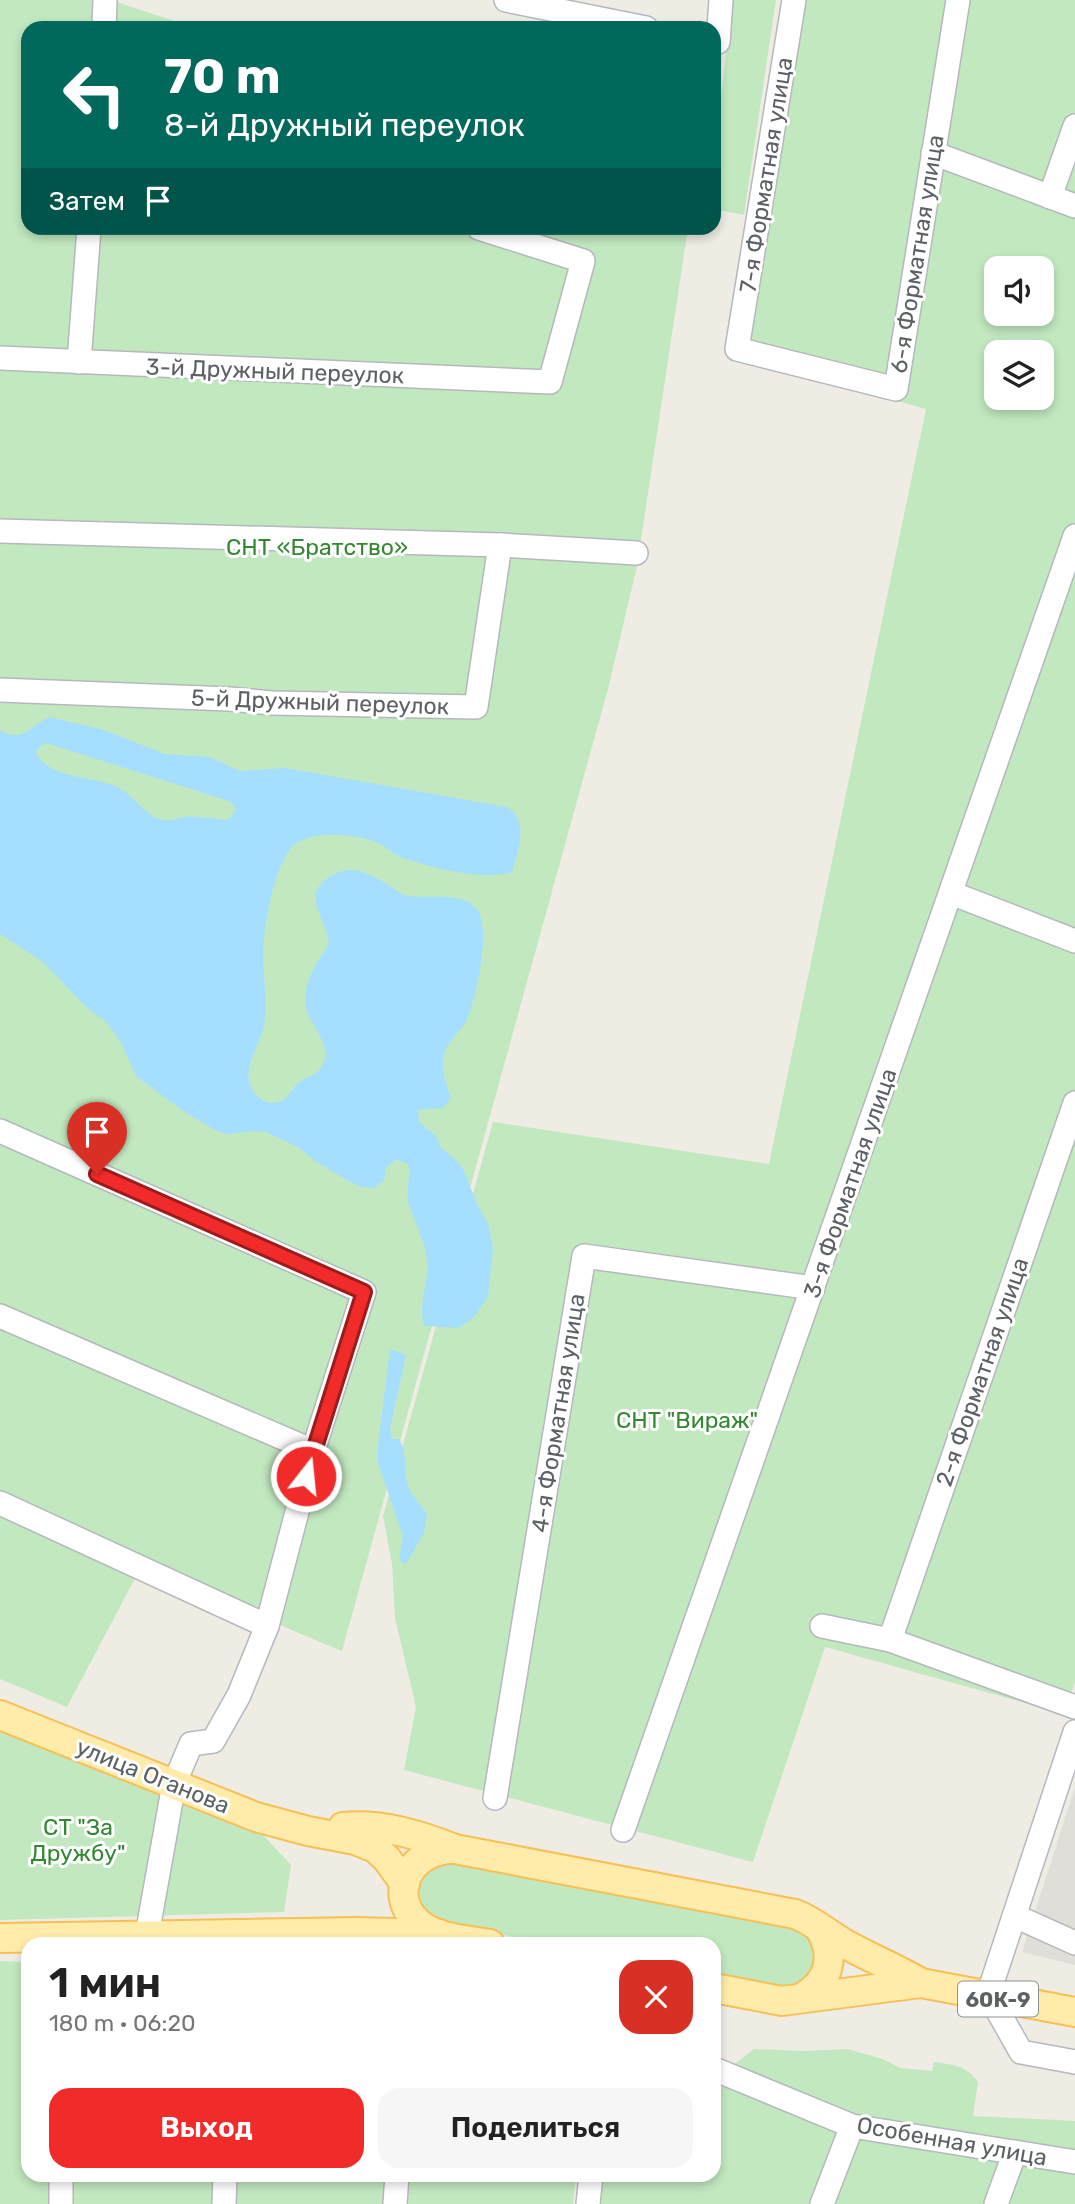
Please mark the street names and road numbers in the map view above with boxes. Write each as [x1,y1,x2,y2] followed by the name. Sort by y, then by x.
[734,55,798,295] street label: 7-я Форматная улица
[884,133,950,375] street label: 6-я Форматная улица
[145,352,405,390] street label: 3-й Дружный переулок
[190,684,450,720] street label: 5-й Дружный переулок
[798,1065,902,1301] street label: 3-я Форматная улица
[930,1254,1034,1490] street label: 2-я Форматная улица
[525,1292,591,1534] street label: 4-я Форматная улица
[72,1733,234,1819] street label: улица Оганова
[958,1982,1038,2016] road number: 60К-9
[855,2110,1049,2172] street label: Особенная улица

